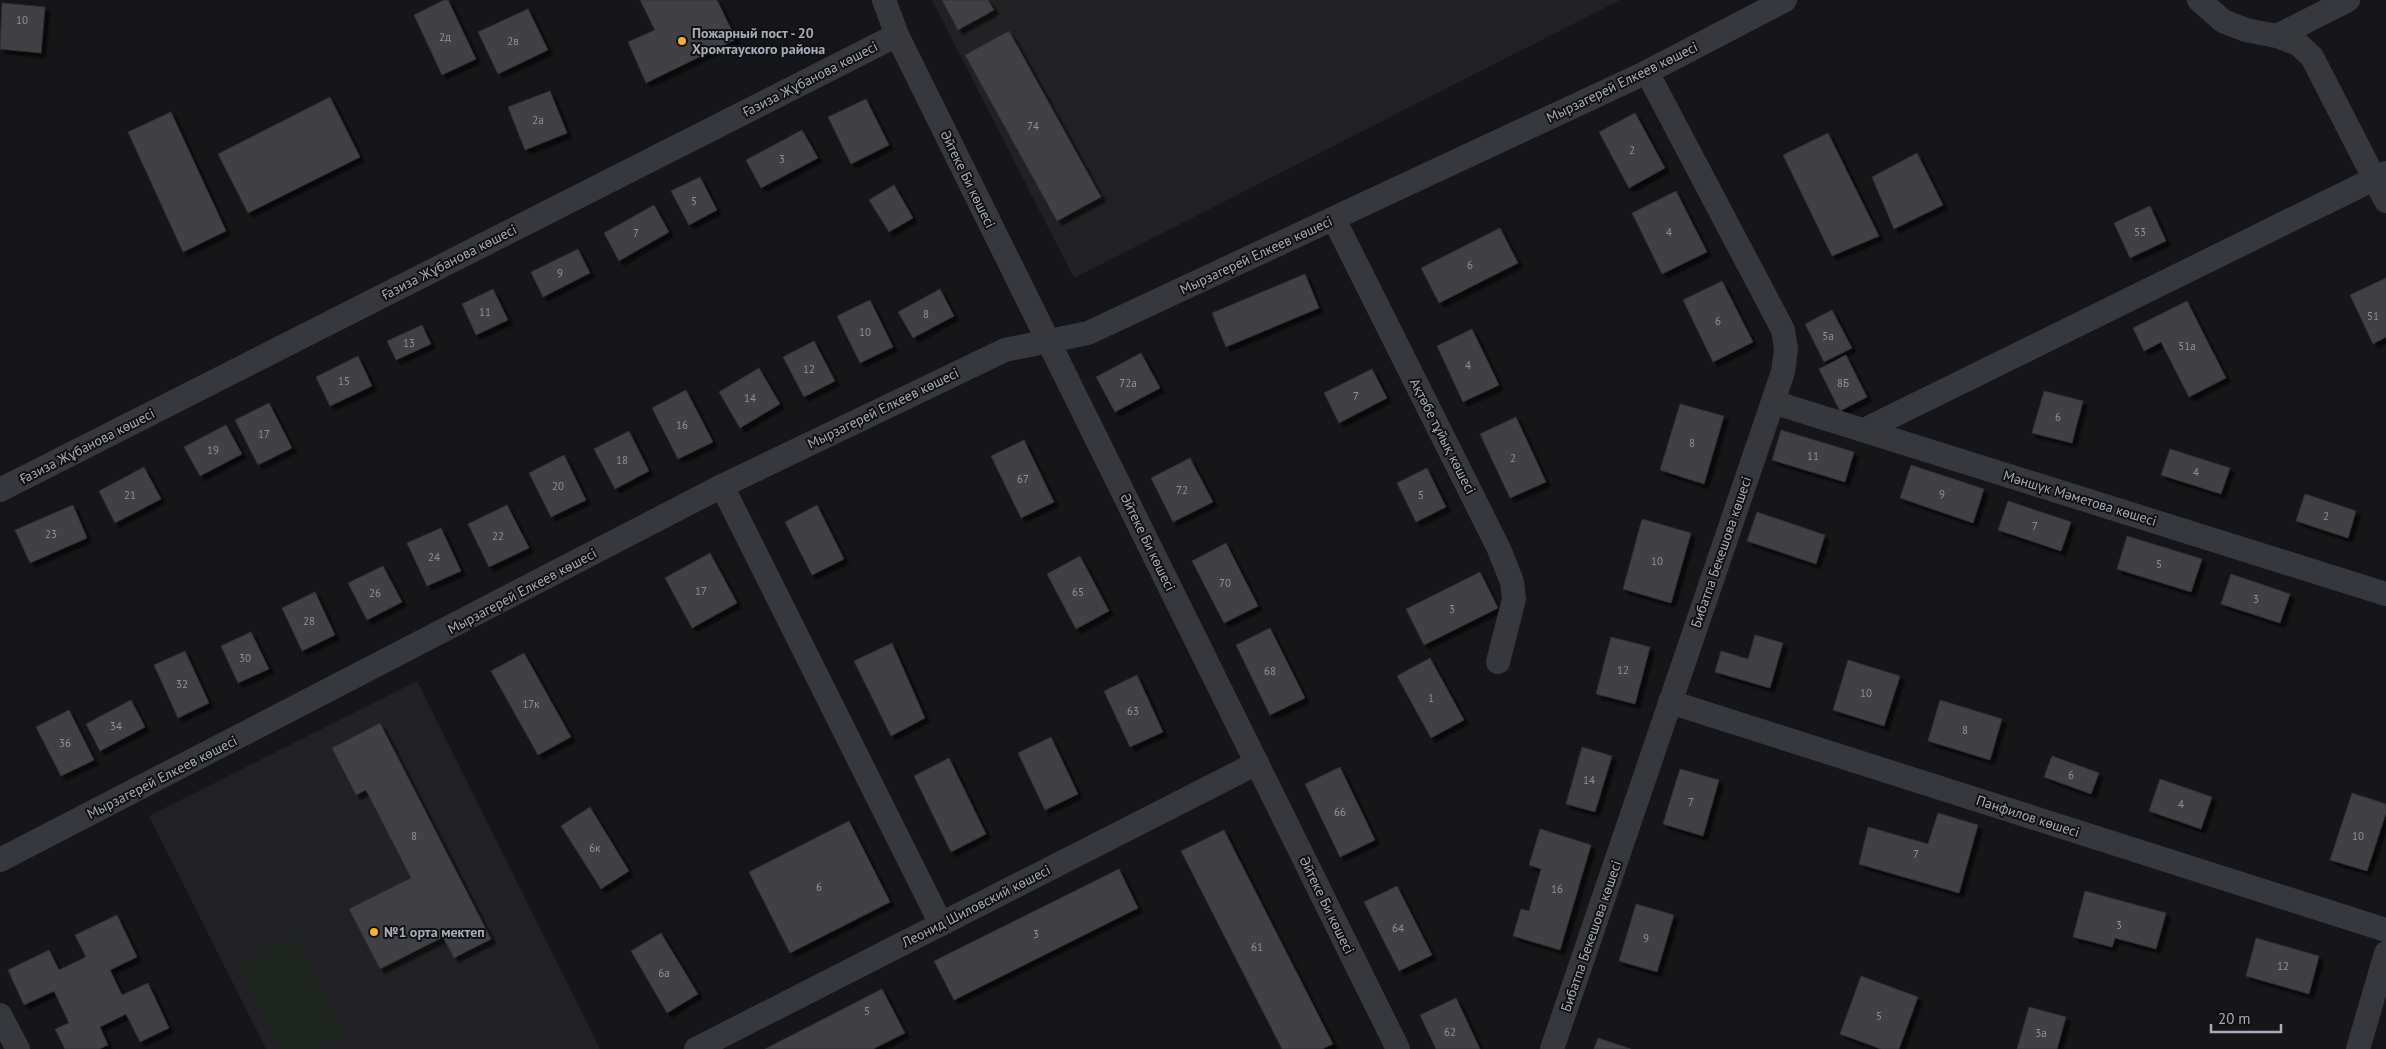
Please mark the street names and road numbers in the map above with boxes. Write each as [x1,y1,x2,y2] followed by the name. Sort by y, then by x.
[739,37,881,121] street label: Ғазиза Жұбанова көшесі
[1543,37,1701,127] street label: Мырзагерей Елкеев көшесі
[936,127,1000,231] street label: Әйтеке Би көшесі
[1177,212,1335,298] street label: Мырзагерей Елкеев көшесі
[378,220,520,304] street label: Ғазиза Жұбанова көшесі
[804,363,962,453] street label: Мырзагерей Елкеев көшесі
[1406,375,1480,497] street label: Ақтөбе тұйық көшесі
[16,404,158,488] street label: Ғазиза Жұбанова көшесі
[2001,466,2159,530] street label: Мәншүк Мәметова көшесі
[1687,474,1755,630] street label: Бибатпа Бекешова көшесі
[1116,490,1180,594] street label: Әйтеке Би көшесі
[444,544,600,638] street label: Мырзагерей Елкеев көшесі
[84,731,240,823] street label: Мырзагерей Елкеев көшесі
[1974,791,2082,841] street label: Панфилов көшесі
[1295,853,1359,957] street label: Әйтеке Би көшесі
[1557,858,1625,1014] street label: Бибатпа Бекешова көшесі
[898,861,1053,952] street label: Леонид Шиловский көшесі

